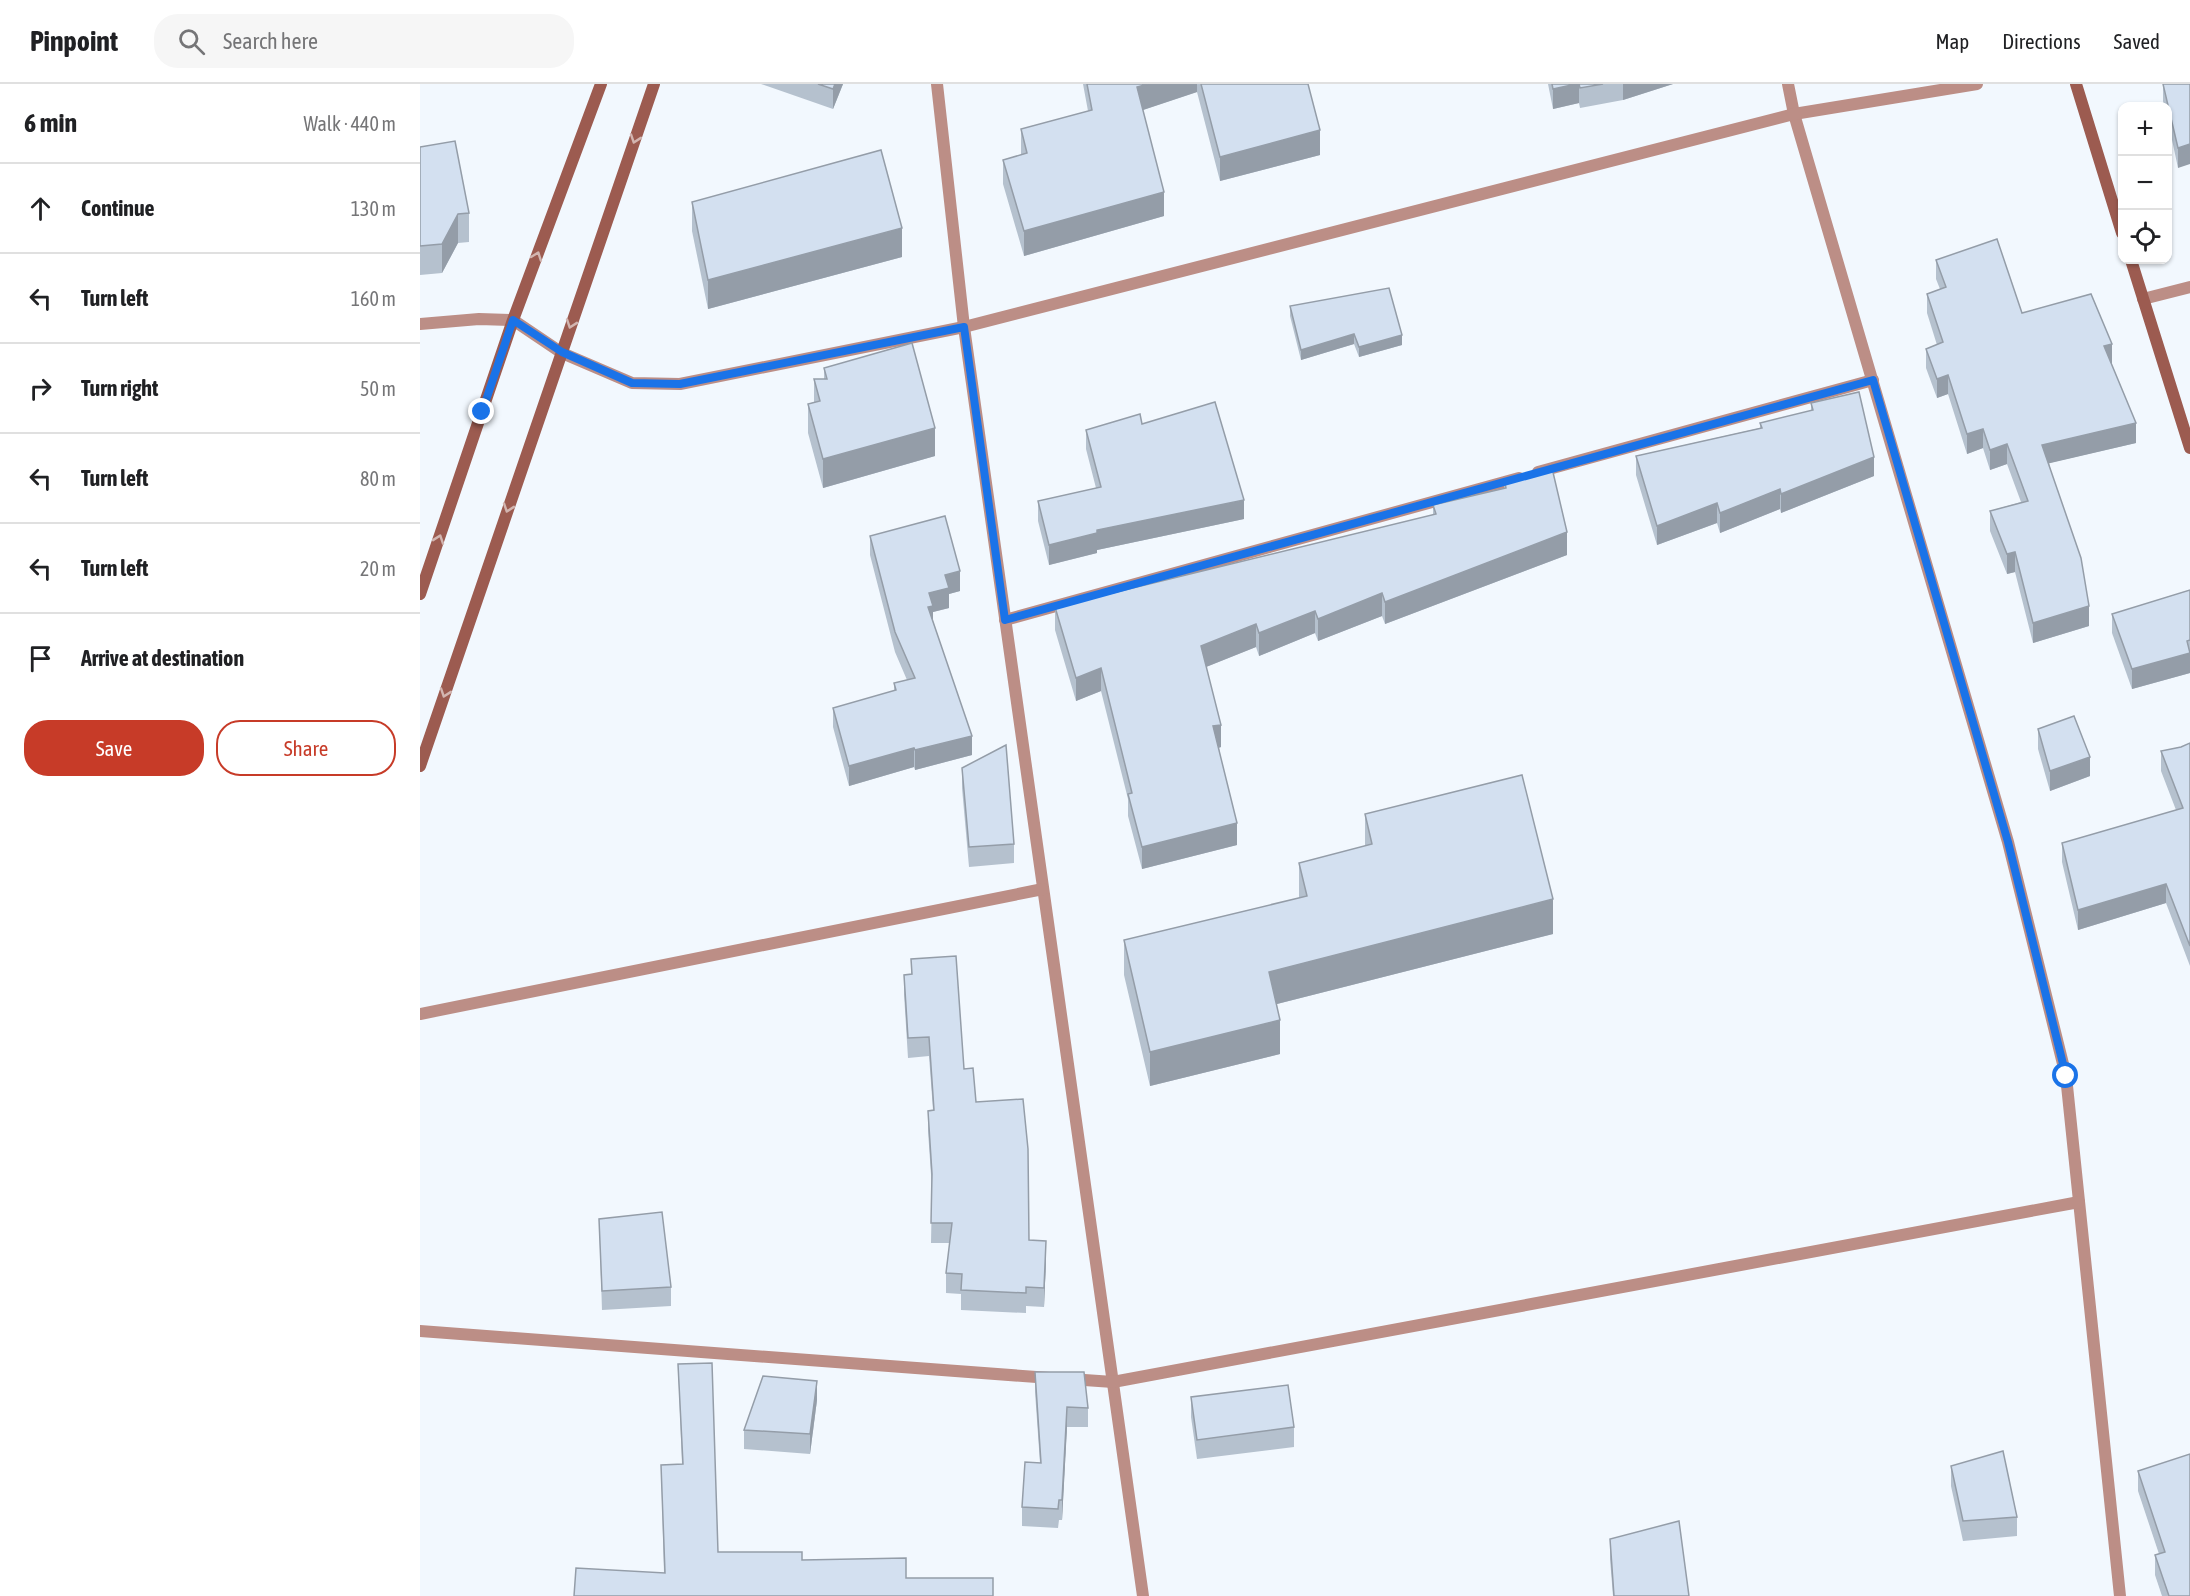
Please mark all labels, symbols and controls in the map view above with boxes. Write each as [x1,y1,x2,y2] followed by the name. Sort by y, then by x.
[154,14,574,68] search box
[30,25,118,57] text: Pinpoint
[175,25,208,58] icon: search
[223,28,318,54] text: Search here
[1935,29,1969,53] text: Map
[2002,29,2081,53] text: Directions
[2114,29,2160,53] text: Saved
[2118,102,2172,264] map controls
[2118,102,2172,156] button: +
[24,108,77,138] text: 6 min
[304,112,396,135] text: Walk · 440 m
[629,133,642,144] one-way arrow
[2118,156,2172,210] button: −
[24,192,57,225] icon: ahead
[81,195,155,221] text: Continue
[351,197,396,220] text: 130 m
[2118,210,2172,264] button: locate
[530,251,542,262] one-way arrow
[24,282,57,315] icon: left
[81,285,148,311] text: Turn left
[351,287,396,310] text: 160 m
[566,318,579,329] one-way arrow
[24,372,57,405] icon: right
[81,375,158,401] text: Turn right
[360,377,396,400] text: 50 m
[468,398,494,424] route end
[24,462,57,495] icon: left
[81,465,148,491] text: Turn left
[360,467,396,490] text: 80 m
[503,502,516,513] one-way arrow
[431,534,444,545] one-way arrow
[24,552,57,585] icon: left
[81,555,148,581] text: Turn left
[360,557,396,580] text: 20 m
[24,642,57,675] icon: arrive
[81,645,244,671] text: Arrive at destination
[440,687,452,698] one-way arrow
[24,720,204,776] button: Save
[216,720,396,776] button: Share
[2052,1062,2078,1088] route start

